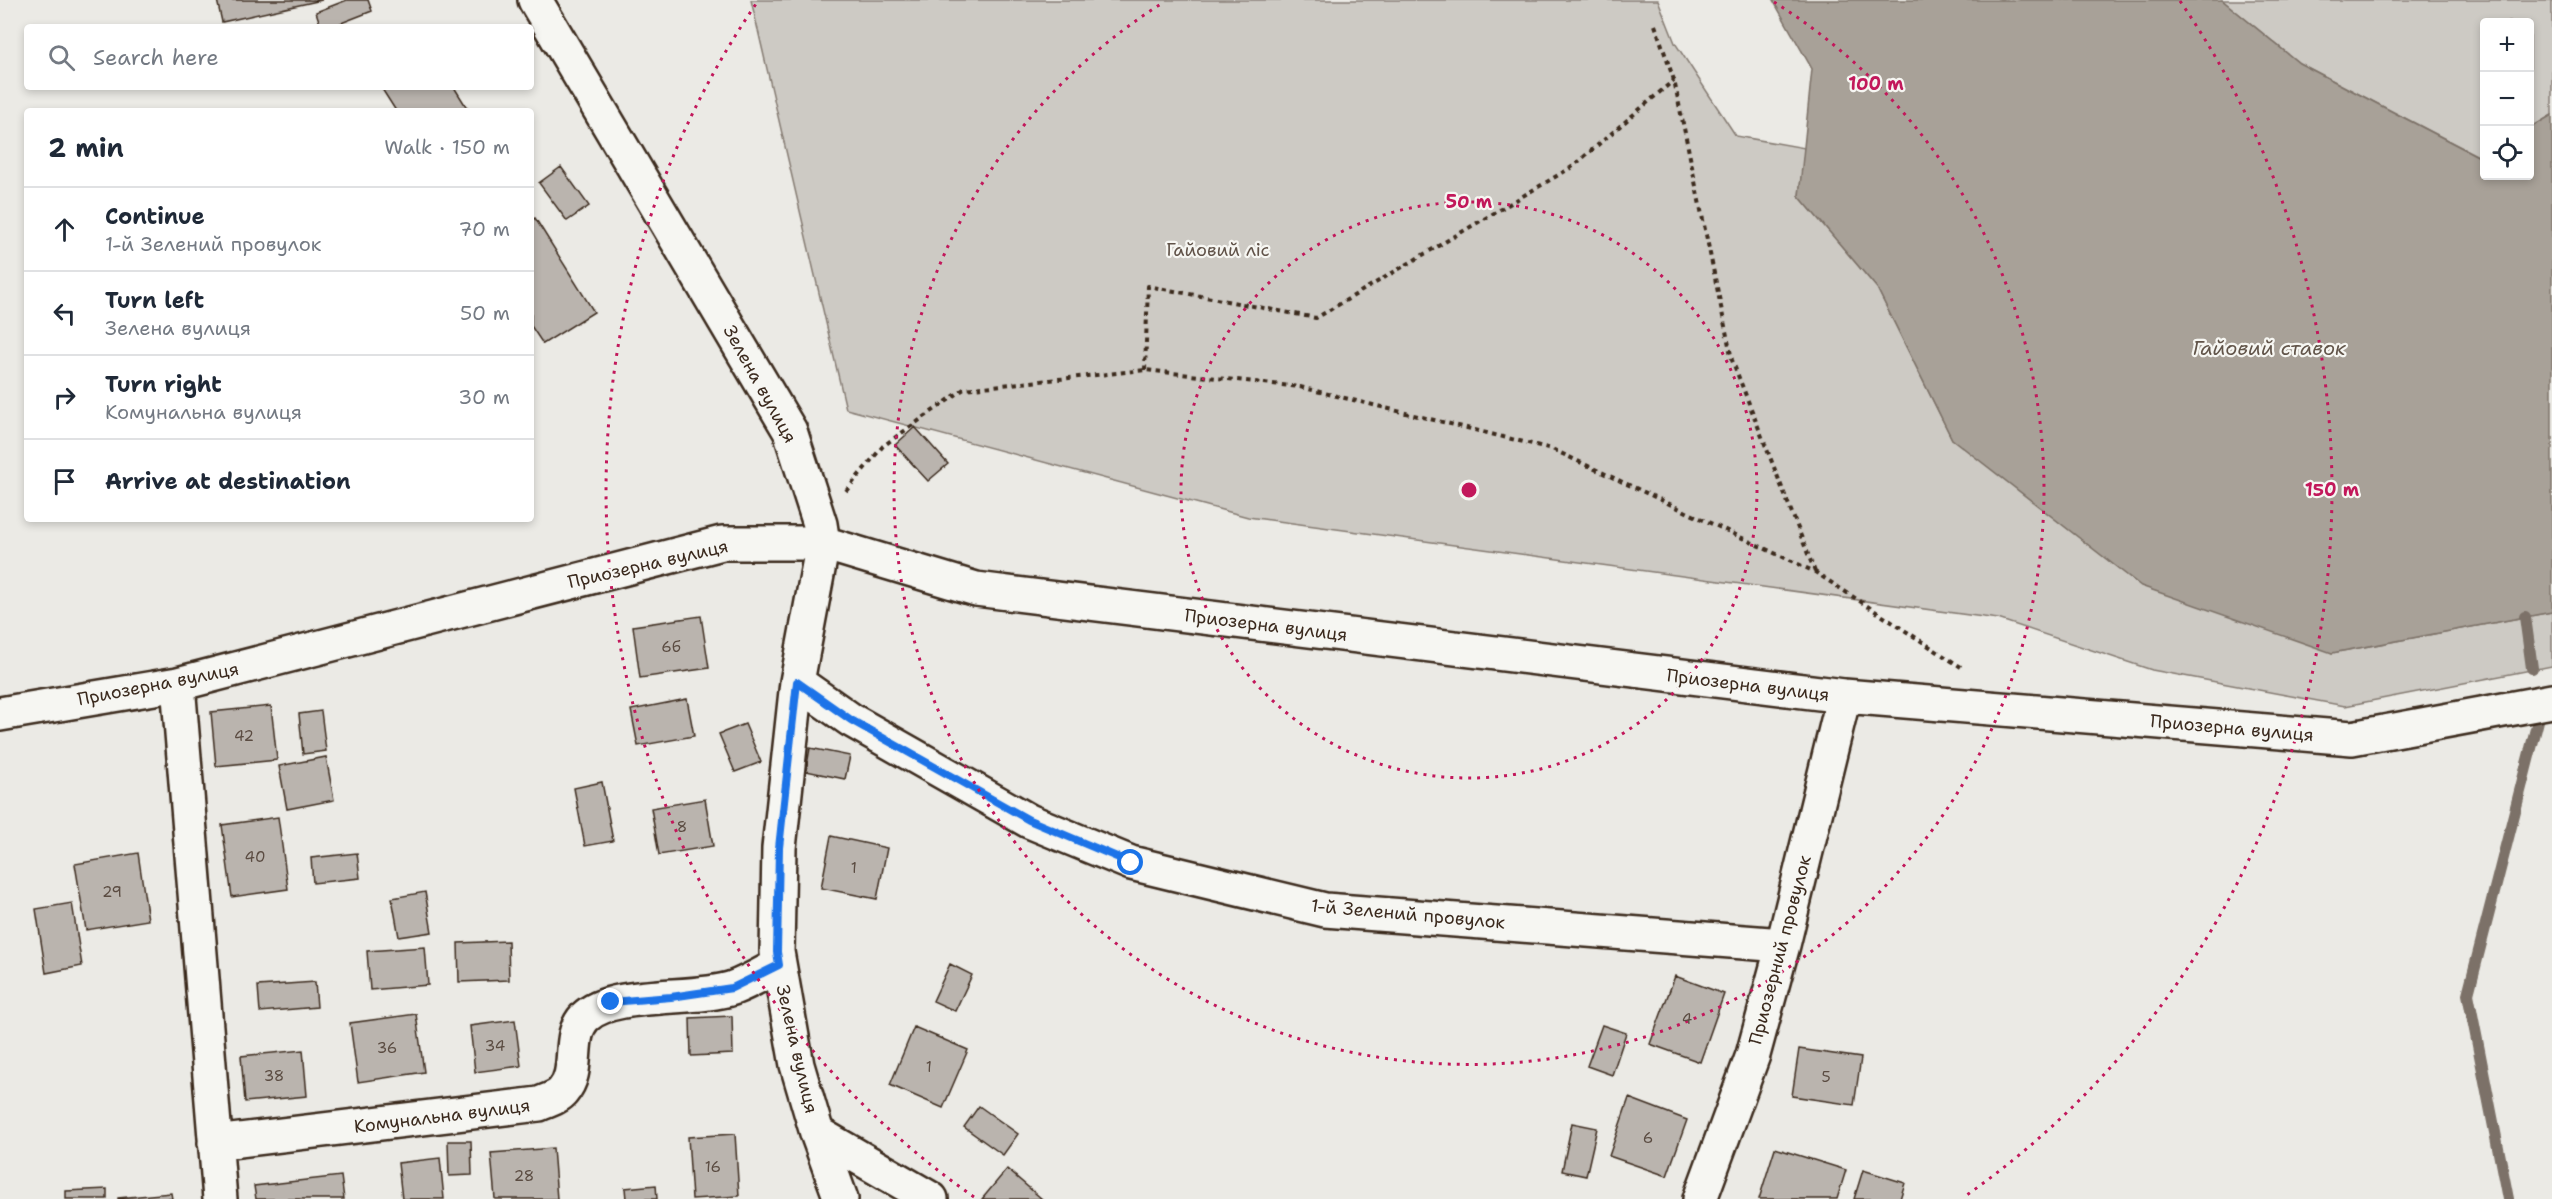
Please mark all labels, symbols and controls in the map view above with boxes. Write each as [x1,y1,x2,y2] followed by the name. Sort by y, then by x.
[2480,18,2534,180] map controls
[2480,18,2534,72] button: +
[24,24,534,90] search box
[45,41,78,74] icon: search
[93,43,219,72] text: Search here
[1848,72,1904,96] text: 100 m
[2480,72,2534,126] button: −
[2480,126,2534,180] button: locate
[48,130,124,165] text: 2 min
[384,134,510,160] text: Walk · 150 m
[1446,190,1493,214] text: 50 m
[105,202,205,231] text: Continue
[48,213,81,246] icon: ahead
[458,216,510,242] text: 70 m
[105,231,321,257] text: 1-й Зелений провулок
[1166,238,1270,262] park label: Гайовий ліс
[105,286,204,315] text: Turn left
[48,297,81,330] icon: left
[460,300,510,326] text: 50 m
[105,315,251,341] text: Зелена вулиця
[718,321,802,447] street label: Зелена вулиця
[2192,335,2346,361] water label: Гайовий ставок
[105,370,222,399] text: Turn right
[48,381,81,414] icon: right
[458,384,510,410] text: 30 m
[105,399,302,425] text: Комунальна вулиця
[48,465,81,498] icon: arrive
[105,467,351,496] text: Arrive at destination
[2305,478,2360,502] text: 150 m
[1459,480,1479,500] centre of rings
[565,534,731,594] street label: Приозерна вулиця
[1183,603,1349,647] street label: Приозерна вулиця
[661,637,681,657] house number: 6б
[75,657,241,711] street label: Приозерна вулиця
[1665,663,1831,707] street label: Приозерна вулиця
[2149,709,2315,747] street label: Приозерна вулиця
[234,726,254,746] house number: 42
[677,817,687,837] house number: 8
[245,847,265,867] house number: 40
[1117,849,1143,875] route start
[1743,852,1817,1047] street label: Приозерний провулок
[851,858,857,878] house number: 1
[102,882,122,902] house number: 29
[1310,894,1507,934] street label: 1-й Зелений провулок
[771,982,823,1116] street label: Зелена вулиця
[597,988,623,1014] route end
[1682,1009,1692,1029] house number: 4
[485,1036,505,1056] house number: 34
[377,1038,397,1058] house number: 36
[926,1057,932,1077] house number: 1
[264,1066,284,1086] house number: 38
[1821,1067,1831,1087] house number: 5
[353,1093,531,1139] street label: Комунальна вулиця
[1643,1128,1653,1148] house number: 6
[705,1157,721,1177] house number: 16
[514,1166,534,1186] house number: 28

